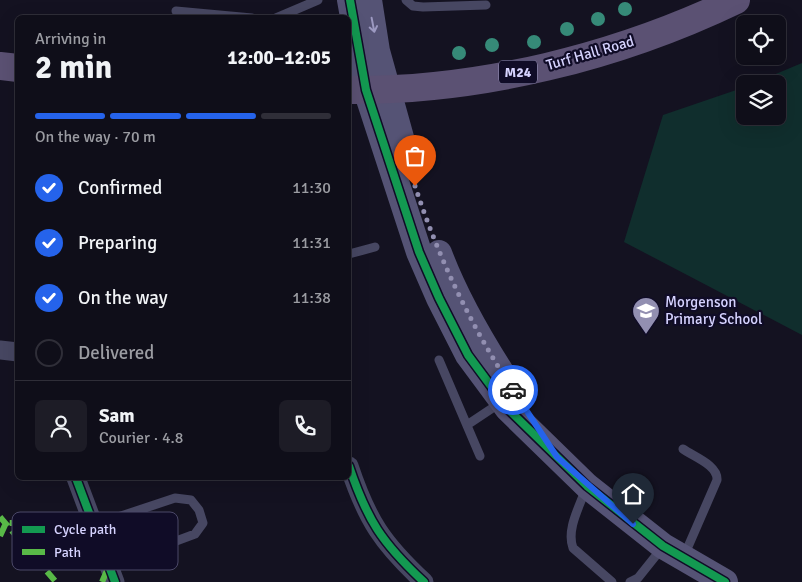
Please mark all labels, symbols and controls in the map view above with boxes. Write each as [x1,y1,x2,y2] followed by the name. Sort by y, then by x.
[736,15,786,125] map controls
[736,15,786,65] button: locate
[368,17,378,33] one-way arrow
[35,29,106,49] text: Arriving in
[544,32,636,74] street label: Turf Hall Road
[227,46,331,70] text: 12:00–12:05
[35,48,112,87] text: 2 min
[499,61,537,84] road number: M24
[736,75,786,125] button: layers
[35,127,156,147] text: On the way · 70 m
[394,135,436,186] pin
[401,142,429,170] icon: bag
[35,174,63,202] icon: check
[78,176,162,200] text: Confirmed
[292,178,331,198] text: 11:30
[35,229,63,257] icon: check
[78,231,157,255] text: Preparing
[292,233,331,253] text: 11:31
[35,284,63,312] icon: check
[78,286,168,310] text: On the way
[292,288,331,308] text: 11:38
[665,293,762,328] place label: Morgenson Primary School
[631,296,661,335] school or university icon: Morgenson Primary School
[78,341,154,365] text: Delivered
[488,365,538,415] courier
[499,376,527,404] icon: car
[35,400,87,452] button: person
[279,400,331,452] button: phone
[99,404,135,428] text: Sam
[99,428,183,448] text: Courier · 4.8
[612,473,654,524] pin
[619,480,647,508] icon: home
[12,512,178,570] legend
[54,521,116,538] text: Cycle path
[54,544,81,561] text: Path

